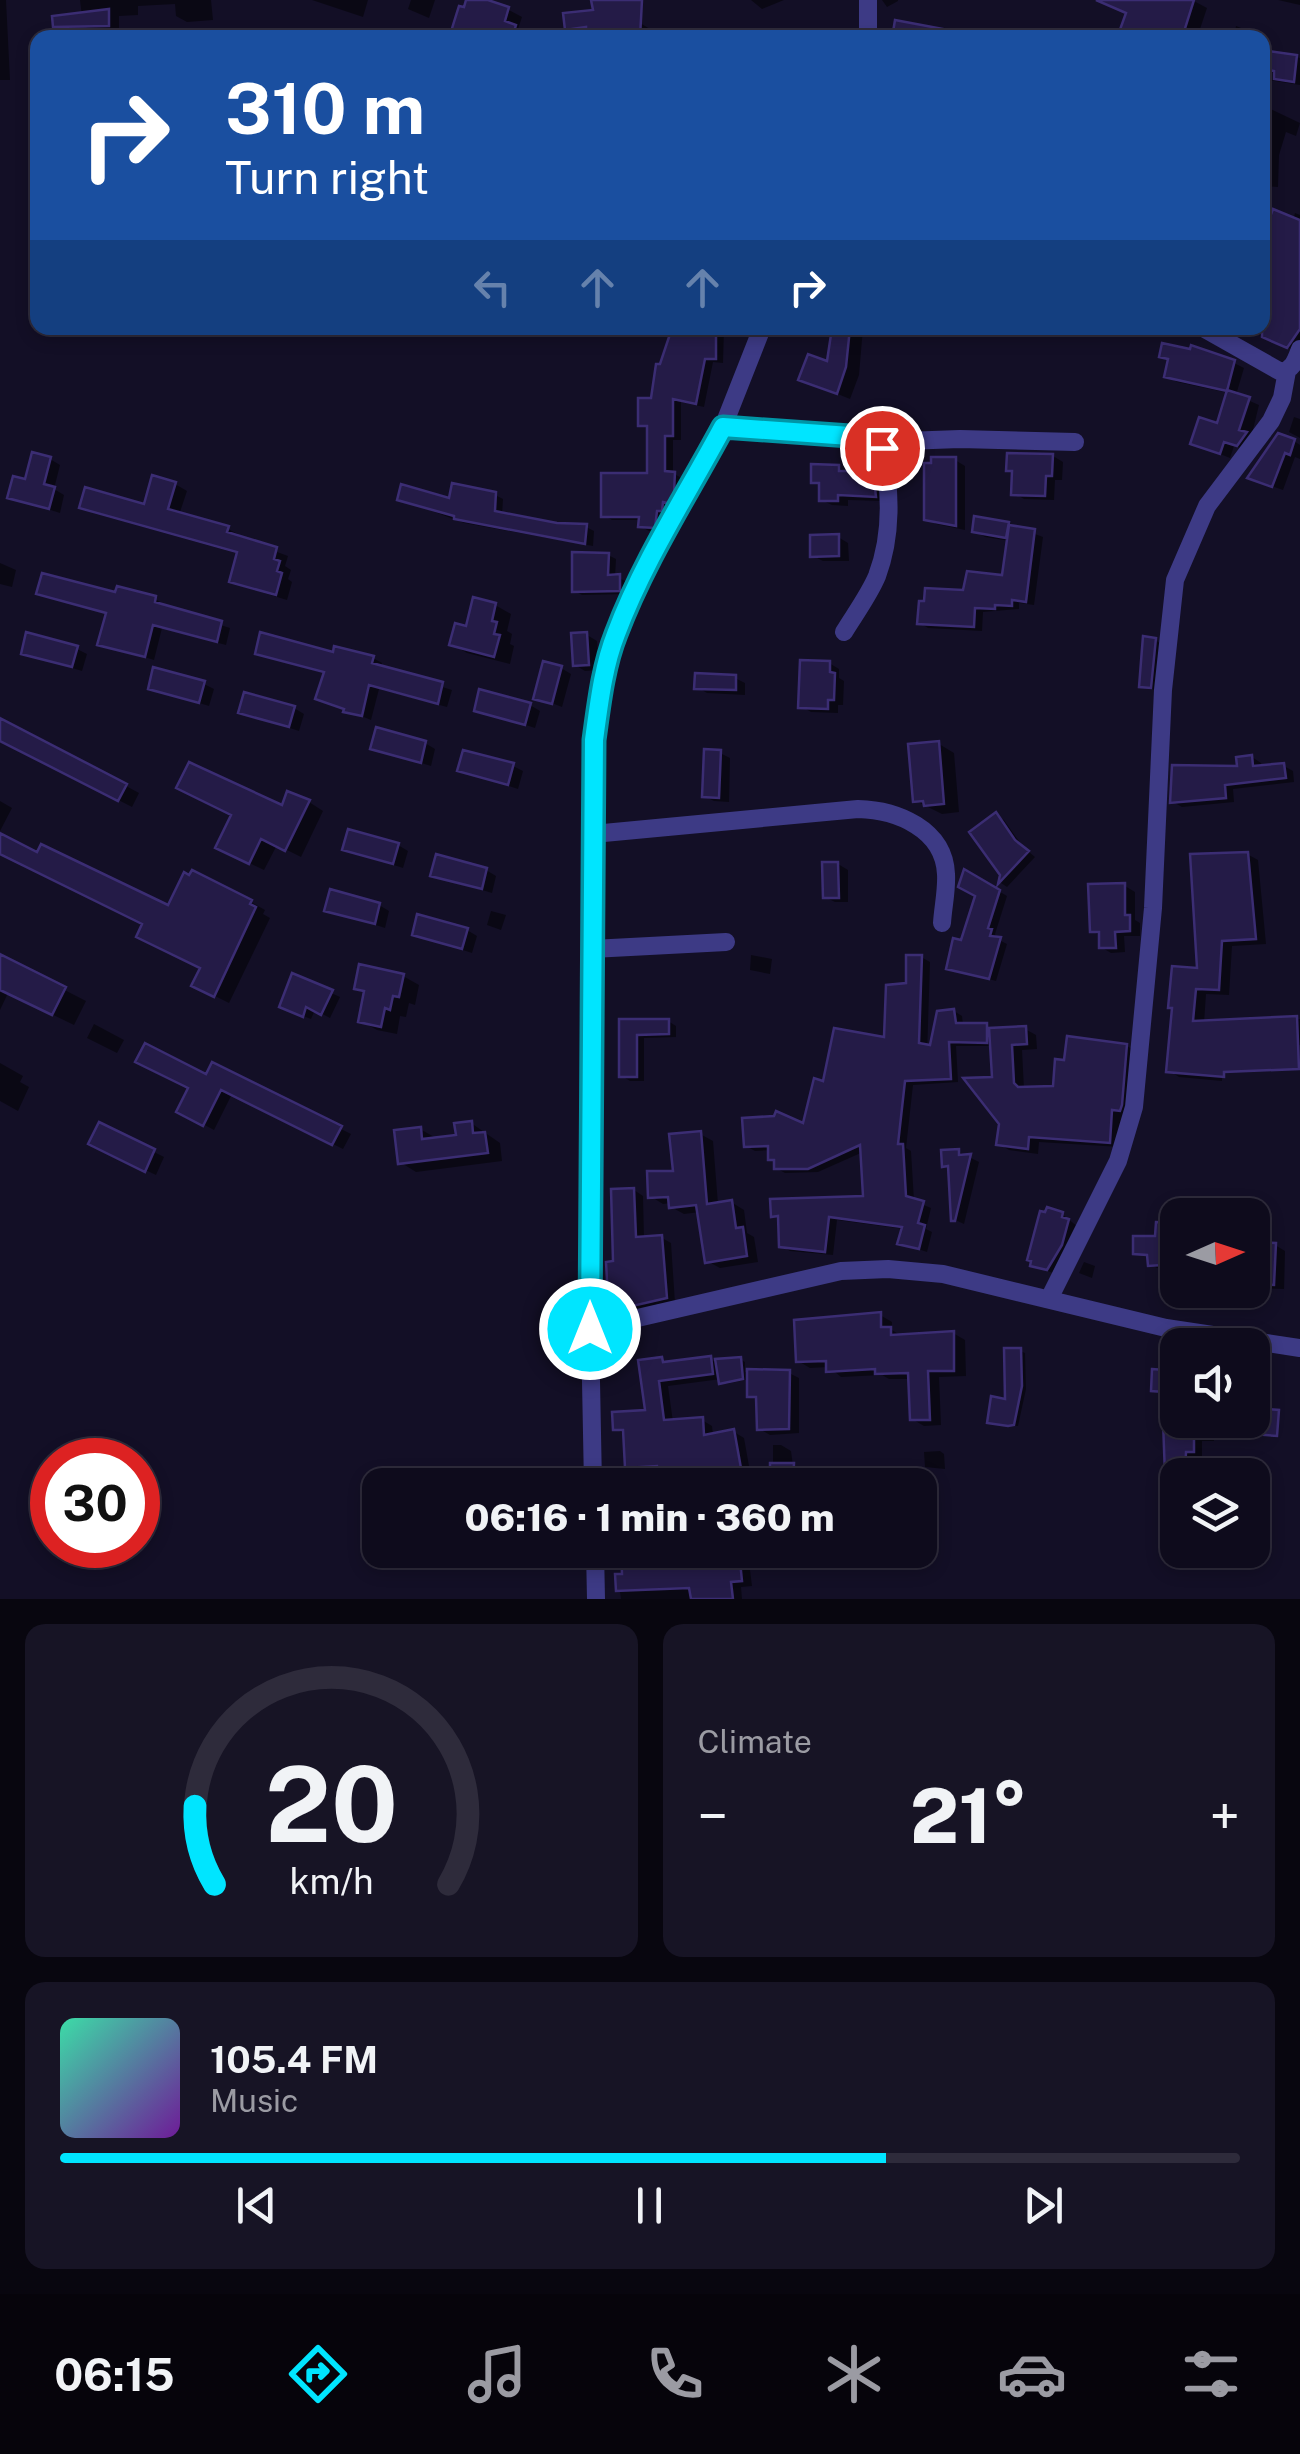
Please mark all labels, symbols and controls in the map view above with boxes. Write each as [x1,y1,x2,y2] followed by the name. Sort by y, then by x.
[225,67,425,150] text: 310 m
[60,70,190,200] icon: right
[225,151,429,204] text: Turn right
[465,260,520,315] icon: left
[570,260,625,315] icon: ahead
[675,260,730,315] icon: ahead
[780,260,835,315] icon: right
[840,406,925,491] pin
[855,421,910,476] icon: arrive
[1160,1198,1270,1308] north arrow
[1160,1198,1270,1568] map controls
[538,1277,642,1381] position arrow
[1160,1328,1270,1438] button: sound
[30,1438,160,1568] speed limit sign: 30
[1160,1458,1270,1568] button: layers
[464,1495,835,1540] text: 06:16 · 1 min · 360 m
[698,1723,812,1760] text: Climate
[265,1743,398,1865] text: 20
[910,1772,1028,1860] text: 21°
[698,1784,728,1848] text: −
[1210,1784,1240,1848] text: +
[289,1860,373,1902] text: km/h
[210,2037,378,2082] text: 105.4 FM
[210,2082,298,2119] text: Music
[229,2178,284,2233] icon: previous
[622,2178,677,2233] icon: pause
[1016,2178,1071,2233] icon: next
[283,2339,353,2409] icon: directions
[462,2339,532,2409] icon: music
[640,2339,710,2409] icon: phone
[819,2339,889,2409] icon: climate
[997,2339,1067,2409] icon: car
[1176,2339,1246,2409] icon: filters
[54,2348,175,2401] text: 06:15

